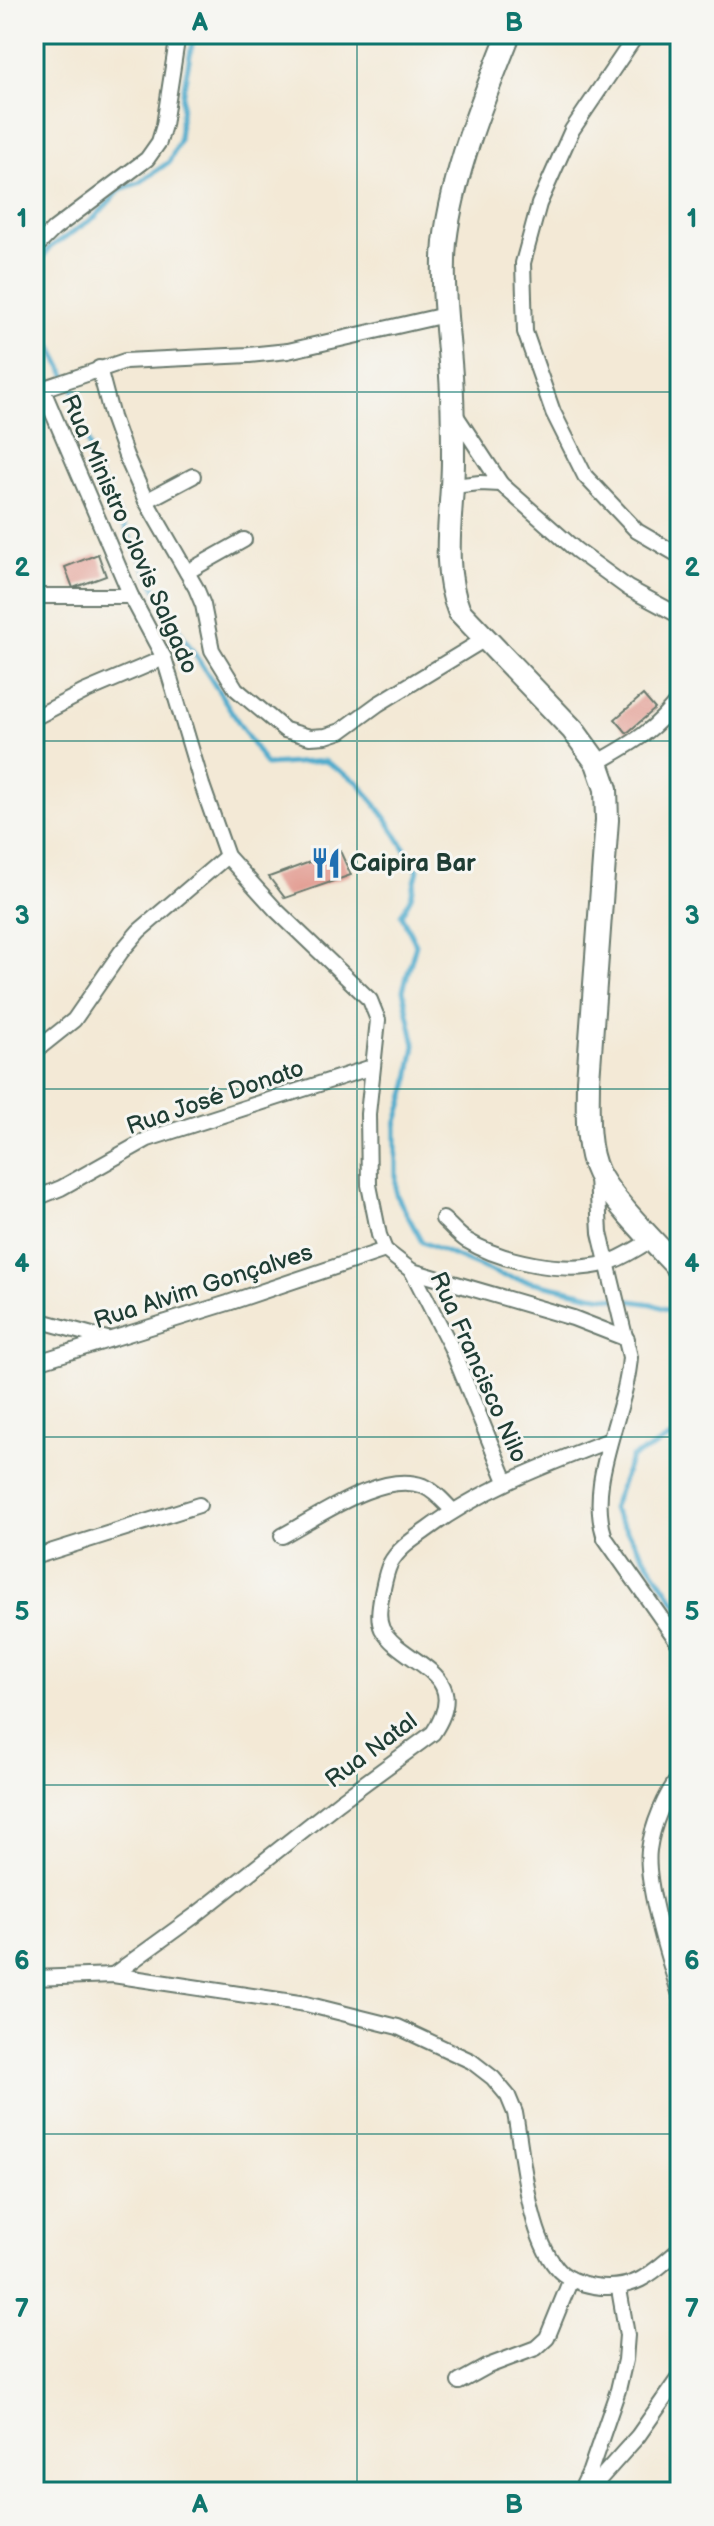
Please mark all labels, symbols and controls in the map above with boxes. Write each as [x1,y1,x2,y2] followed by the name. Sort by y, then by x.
[191,8,208,39] text: A
[505,8,523,39] text: B
[17,204,27,235] text: 1
[687,204,697,235] text: 1
[55,390,204,678] street label: Rua Ministro Clovis Salgado
[14,553,30,584] text: 2
[684,553,700,584] text: 2
[309,846,343,880] restaurant icon: Caipira Bar
[350,849,476,878] place label: Caipira Bar
[14,901,30,932] text: 3
[684,901,700,932] text: 3
[123,1054,308,1141] street label: Rua José Donato
[90,1237,316,1336] street label: Rua Alvim Gonçalves
[14,1249,30,1280] text: 4
[684,1249,700,1280] text: 4
[423,1267,534,1467] street label: Rua Francisco Nilo
[14,1597,30,1628] text: 5
[684,1597,700,1628] text: 5
[320,1706,423,1794] street label: Rua Natal
[14,1946,30,1977] text: 6
[684,1946,700,1977] text: 6
[15,2294,29,2325] text: 7
[685,2294,699,2325] text: 7
[191,2490,208,2521] text: A
[505,2490,523,2521] text: B

